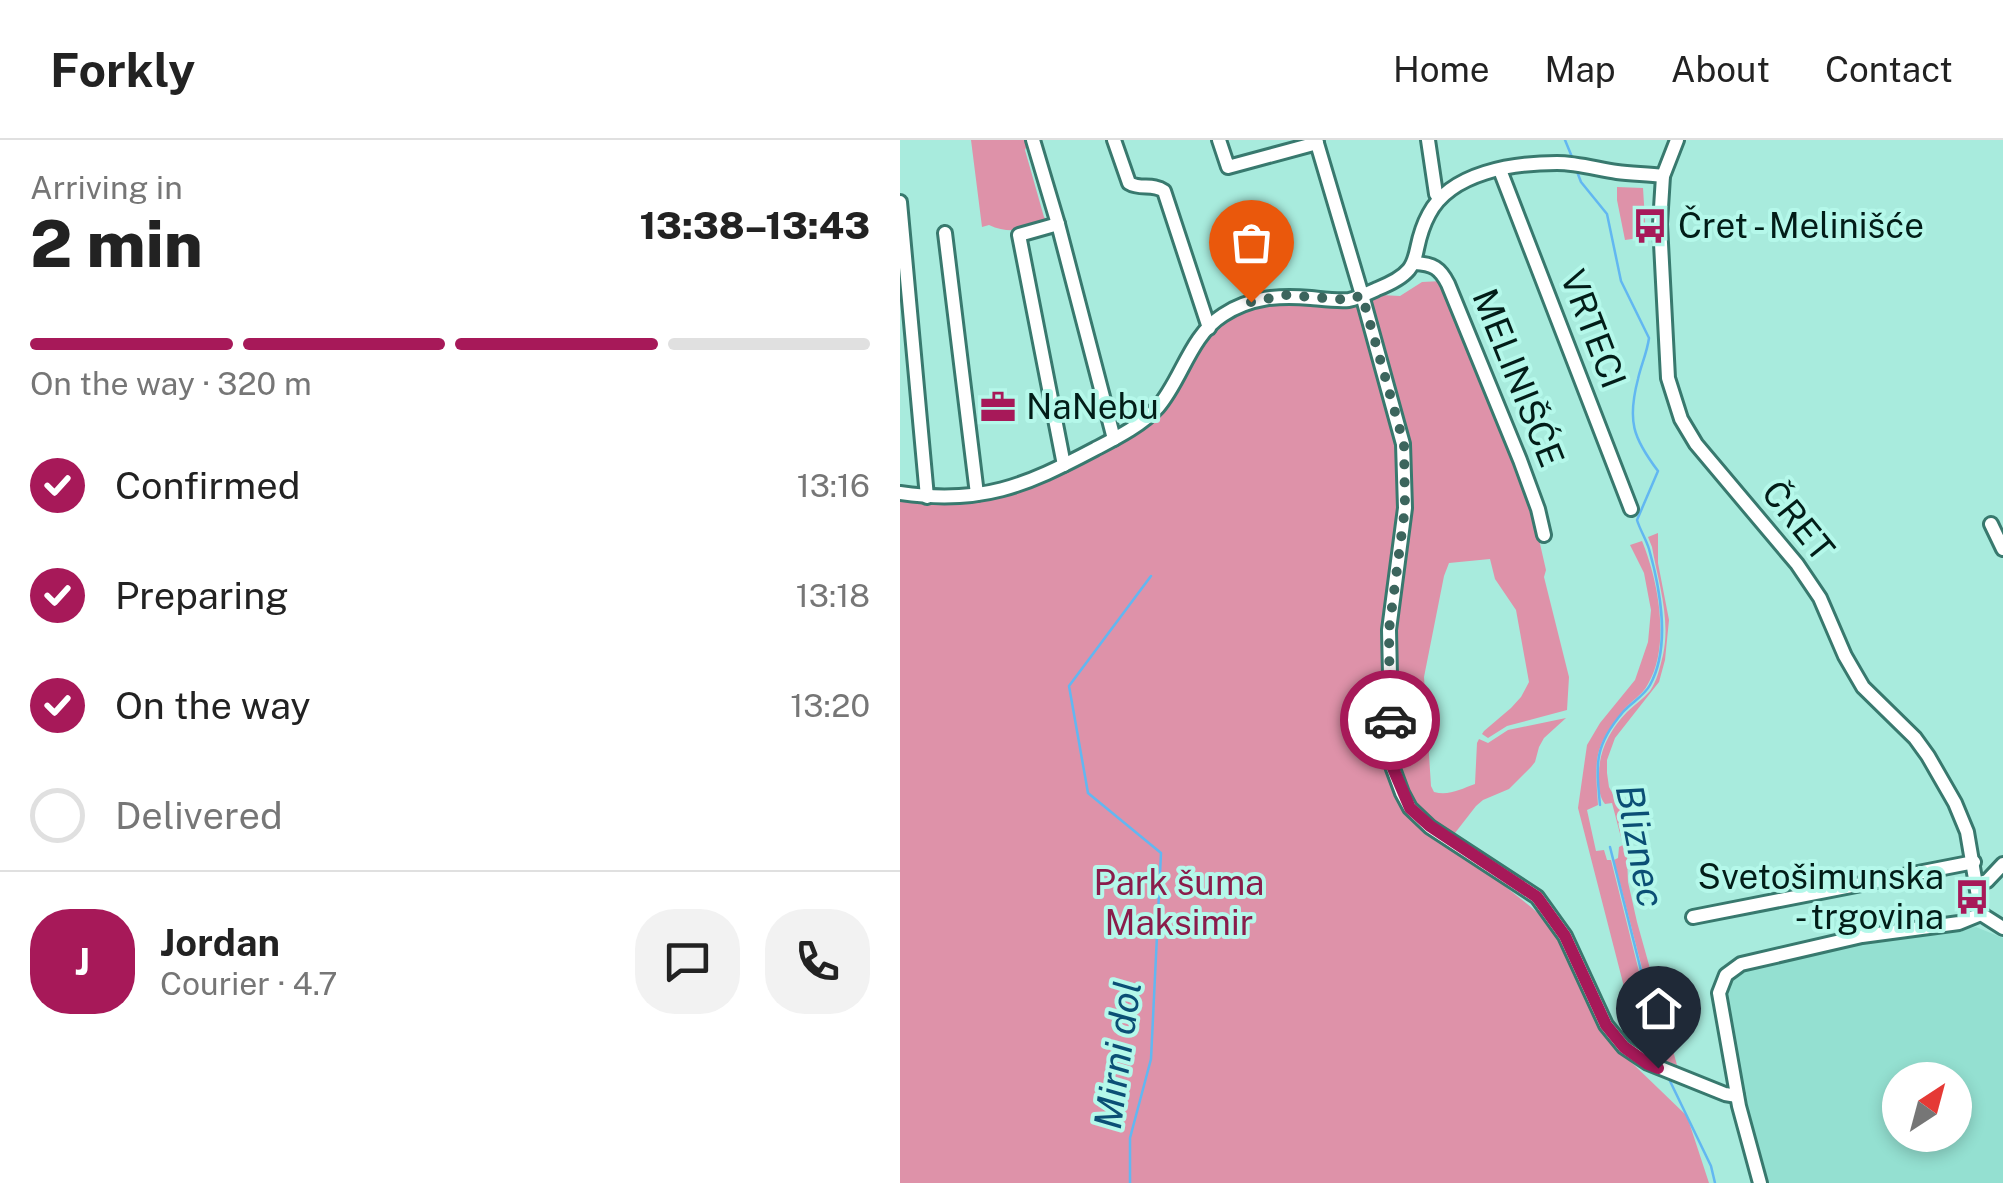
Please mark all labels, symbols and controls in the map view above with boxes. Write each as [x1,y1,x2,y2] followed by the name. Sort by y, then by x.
[50,41,195,98] text: Forkly
[1393,49,1490,90] text: Home
[1545,49,1616,90] text: Map
[1671,49,1770,90] text: About
[1825,49,1953,90] text: Contact
[30,169,183,206] text: Arriving in
[1209,200,1294,303] pin
[639,203,870,248] text: 13:38–13:43
[30,205,203,282] text: 2 min
[1678,205,1924,246] place label: Čret - Melinišće
[1631,207,1669,245] bus stop icon: Čret - Melinišće
[1224,215,1279,270] icon: bag
[1552,264,1635,394] street label: VRTECI
[1464,283,1574,473] street label: MELINIŠĆE
[30,365,312,402] text: On the way · 320 m
[1026,386,1159,427] place label: NaNebu
[979,388,1017,426] office icon: NaNebu
[30,458,85,513] icon: check
[115,463,300,508] text: Confirmed
[797,467,870,504] text: 13:16
[1754,472,1843,569] street label: ČRET
[30,568,85,623] icon: check
[115,573,289,618] text: Preparing
[796,577,870,614] text: 13:18
[1340,670,1440,770] courier
[30,678,85,733] icon: check
[115,683,311,728] text: On the way
[790,687,870,724] text: 13:20
[1363,693,1418,748] icon: car
[1607,781,1674,911] water label: Bliznec
[115,793,283,838] text: Delivered
[1697,856,1944,937] place label: Svetošimunska - trgovina
[1094,862,1264,943] park label: Park šuma Maksimir
[1953,878,1991,916] bus stop icon: Svetošimunska - trgovina
[635,909,740,1014] button: chat
[765,909,870,1014] button: phone
[160,920,280,965] text: Jordan
[75,939,90,984] text: J
[160,965,337,1002] text: Courier · 4.7
[1616,966,1701,1069] pin
[1085,978,1150,1132] water label: Mirni dol
[1631,981,1686,1036] icon: home
[1882,1062,1972,1152] north arrow
[1882,1062,1972,1152] map controls

